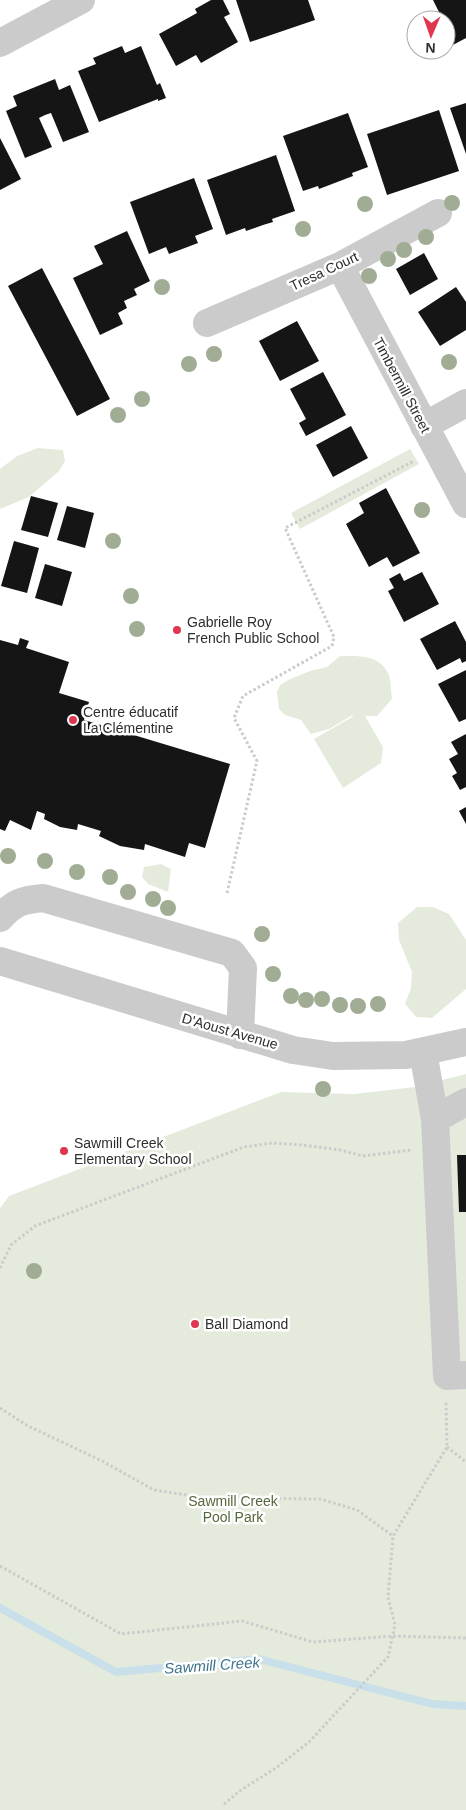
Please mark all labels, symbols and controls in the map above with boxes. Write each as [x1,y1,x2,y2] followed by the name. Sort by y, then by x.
[406,10,456,60] north arrow
[425,40,436,56] text: N
[287,248,361,294] street label: Tresa Court
[370,335,434,435] street label: Timbermill Street
[187,614,319,646] place label: Gabrielle Roy French Public School
[171,624,183,636] marker: Gabrielle Roy French Public School
[83,704,178,736] place label: Centre éducatif La Clémentine
[67,714,79,726] marker: Centre éducatif La Clémentine
[180,1010,280,1052] street label: D'Aoust Avenue
[74,1135,192,1167] place label: Sawmill Creek Elementary School
[58,1145,70,1157] marker: Sawmill Creek Elementary School
[205,1316,288,1332] place label: Ball Diamond
[189,1318,201,1330] marker: Ball Diamond
[188,1493,279,1525] park label: Sawmill Creek Pool Park
[164,1653,262,1677] water label: Sawmill Creek

